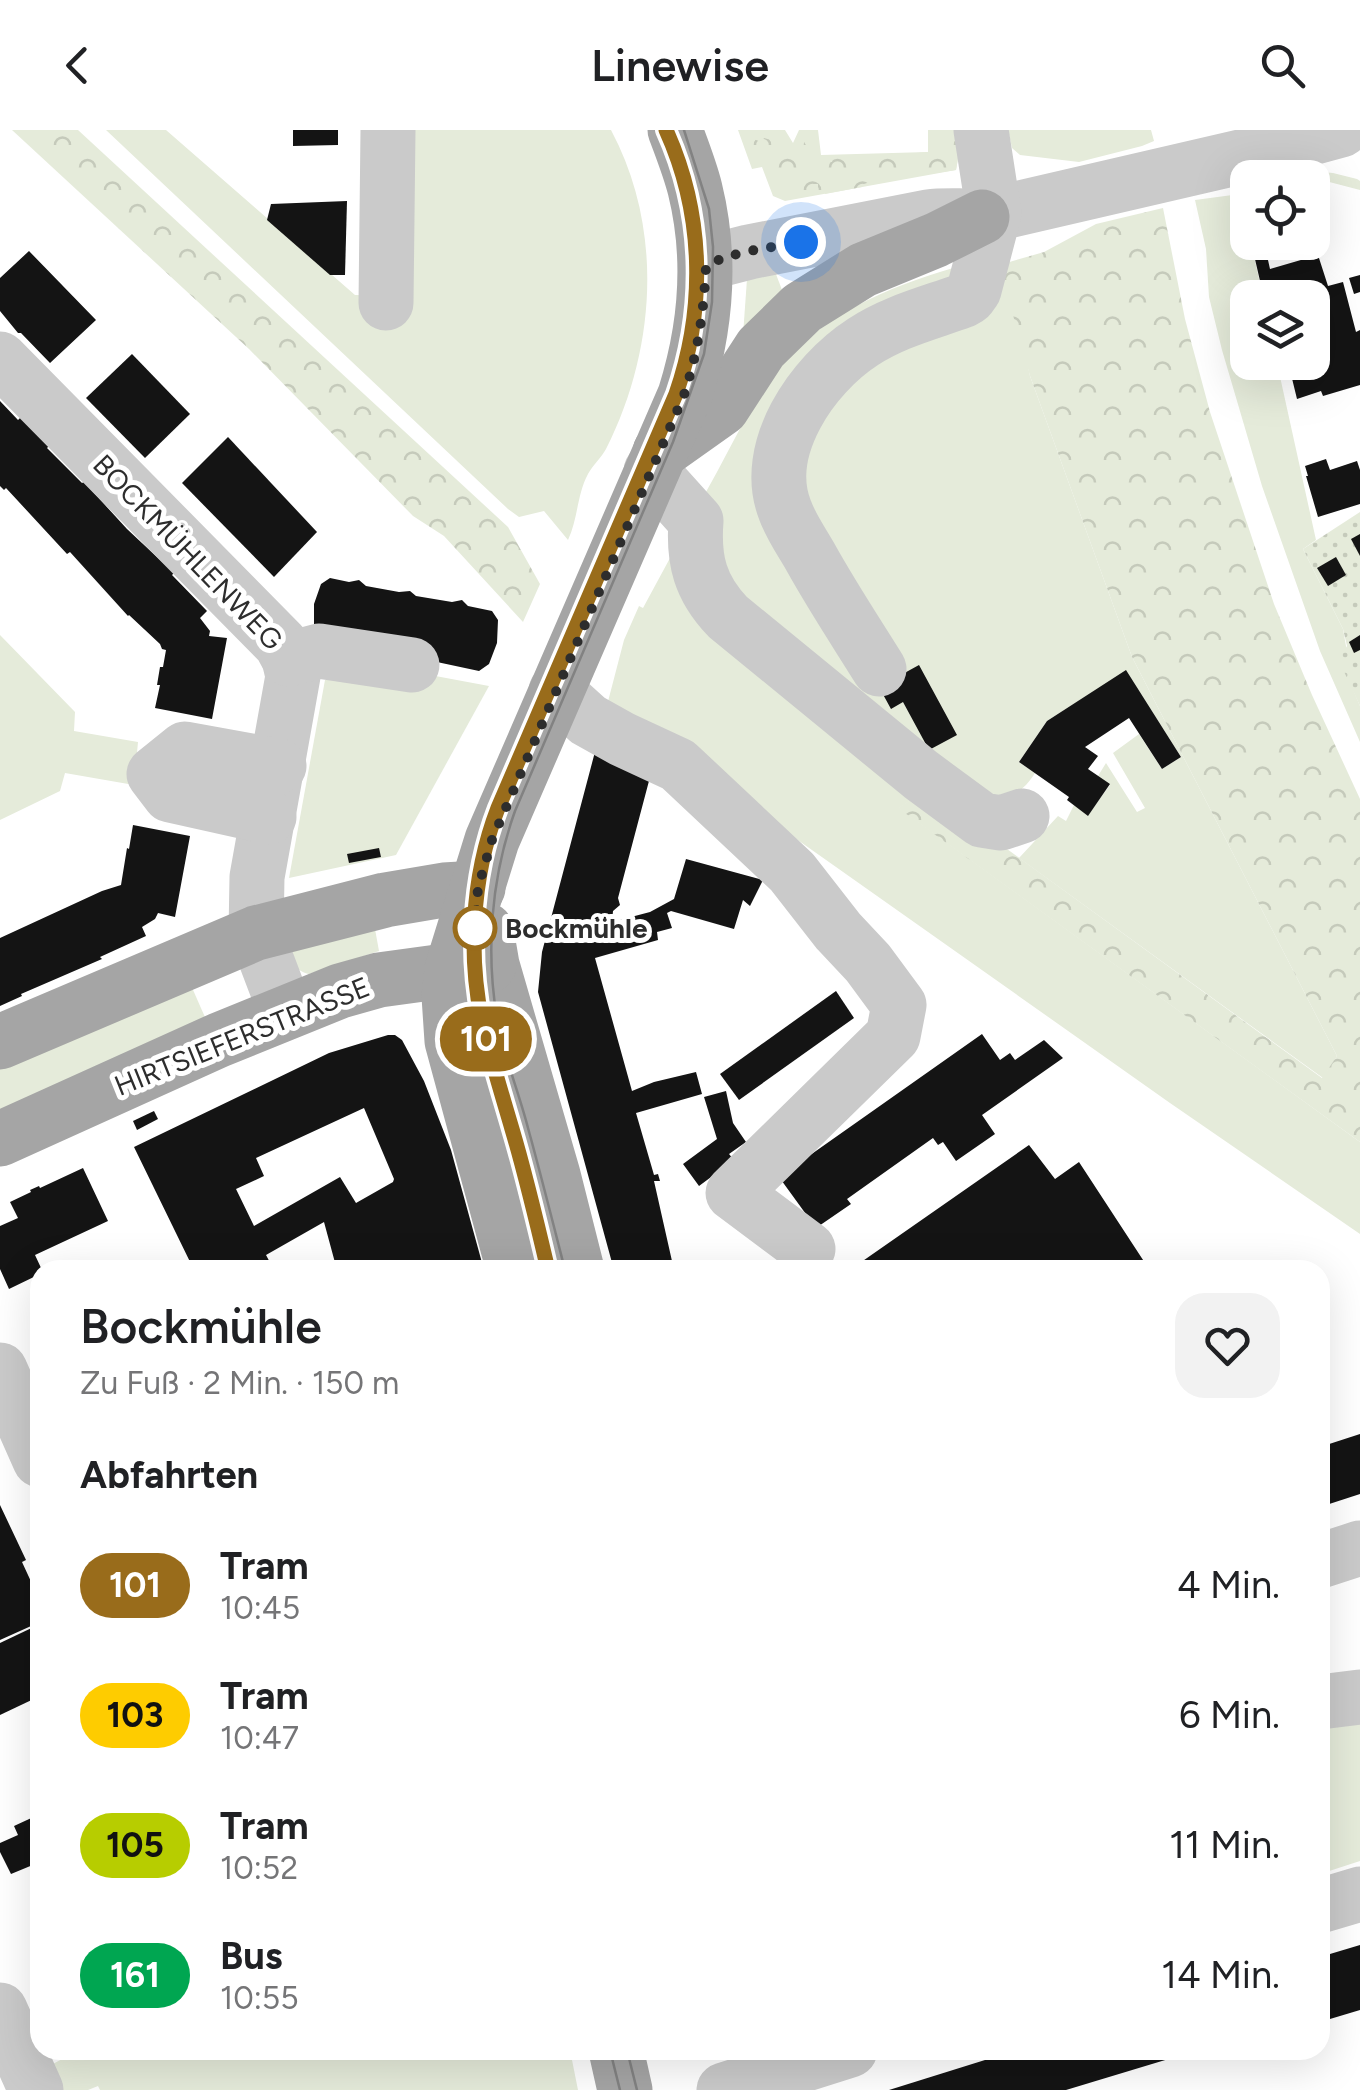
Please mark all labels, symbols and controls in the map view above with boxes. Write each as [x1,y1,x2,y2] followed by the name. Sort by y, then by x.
[50,38,105,93] icon: back
[591,38,769,92] text: Linewise
[1255,38,1310,93] icon: search
[1230,160,1330,380] map controls
[1230,160,1330,260] button: locate
[776,217,826,267] your location
[1230,280,1330,380] button: layers
[86,447,290,657] street label: BOCKMÜHLENWEG
[454,907,496,949] marker: Bockmühle
[505,911,647,945] place label: Bockmühle
[109,969,375,1103] street label: HIRTSIEFERSTRASSE
[428,1006,544,1072] line badge: 101
[460,1018,512,1060] text: 101
[1175,1293,1280,1398] button: heart
[80,1297,322,1355] text: Bockmühle
[80,1364,399,1402] text: Zu Fuß · 2 Min. · 150 m
[80,1452,258,1498] text: Abfahrten
[220,1543,309,1589] text: Tram
[1177,1562,1280,1608] text: 4 Min.
[109,1564,161,1606] text: 101
[220,1589,300,1627] text: 10:45
[220,1673,309,1719] text: Tram
[1179,1692,1280,1738] text: 6 Min.
[107,1694,163,1736] text: 103
[220,1719,299,1757] text: 10:47
[220,1803,309,1849] text: Tram
[1169,1822,1280,1868] text: 11 Min.
[106,1824,164,1866] text: 105
[220,1849,298,1887] text: 10:52
[220,1933,283,1979] text: Bus
[1161,1952,1280,1998] text: 14 Min.
[110,1954,160,1996] text: 161
[220,1979,299,2017] text: 10:55

